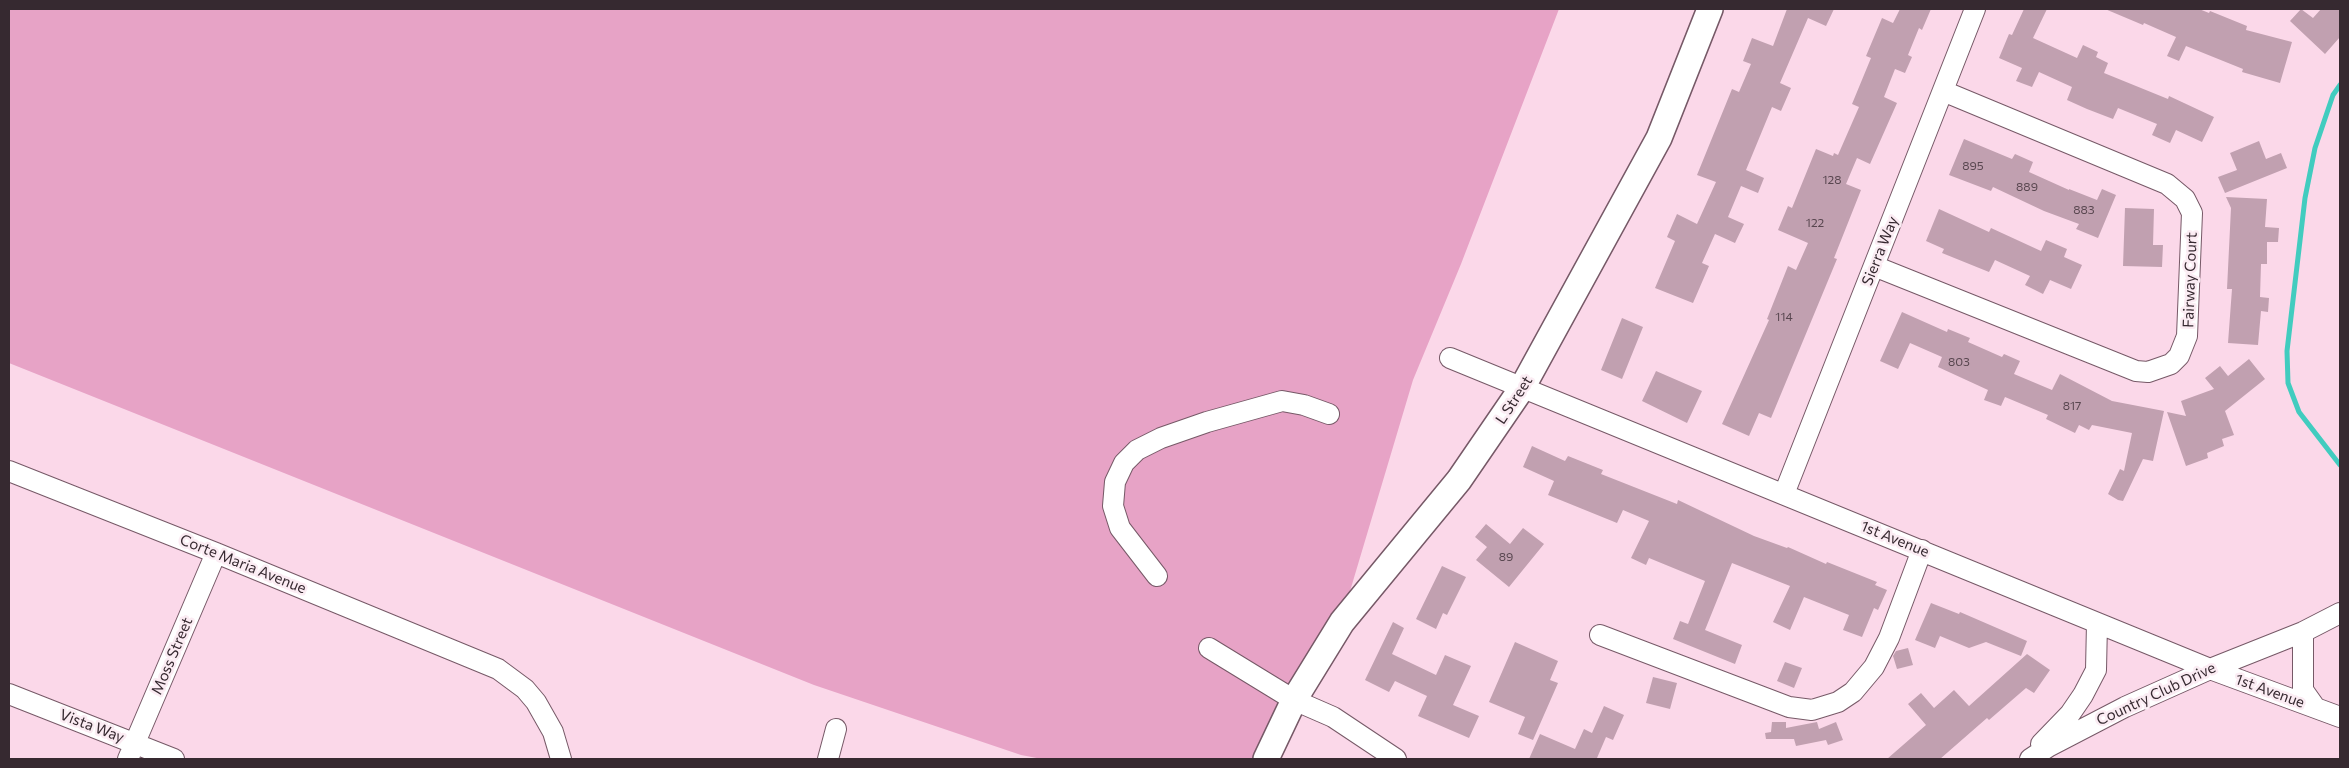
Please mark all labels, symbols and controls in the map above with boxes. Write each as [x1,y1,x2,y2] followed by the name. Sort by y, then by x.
[1962,159,1984,173] house number: 895
[1822,173,1842,187] house number: 128
[2016,180,2038,194] house number: 889
[2073,203,2095,217] house number: 883
[1858,214,1902,288] street label: Sierra Way
[1806,216,1824,230] house number: 122
[2179,232,2201,328] street label: Fairway Court
[1775,310,1793,324] house number: 114
[1948,355,1970,369] house number: 803
[1492,373,1536,427] street label: L Street
[2063,399,2081,413] house number: 817
[1858,517,1932,561] street label: 1st Avenue
[177,530,309,598] street label: Corte Maria Avenue
[1499,550,1513,564] house number: 89
[148,615,196,697] street label: Moss Street
[2094,658,2218,730] street label: Country Club Drive
[2233,670,2307,712] street label: 1st Avenue
[57,705,127,747] street label: Vista Way

